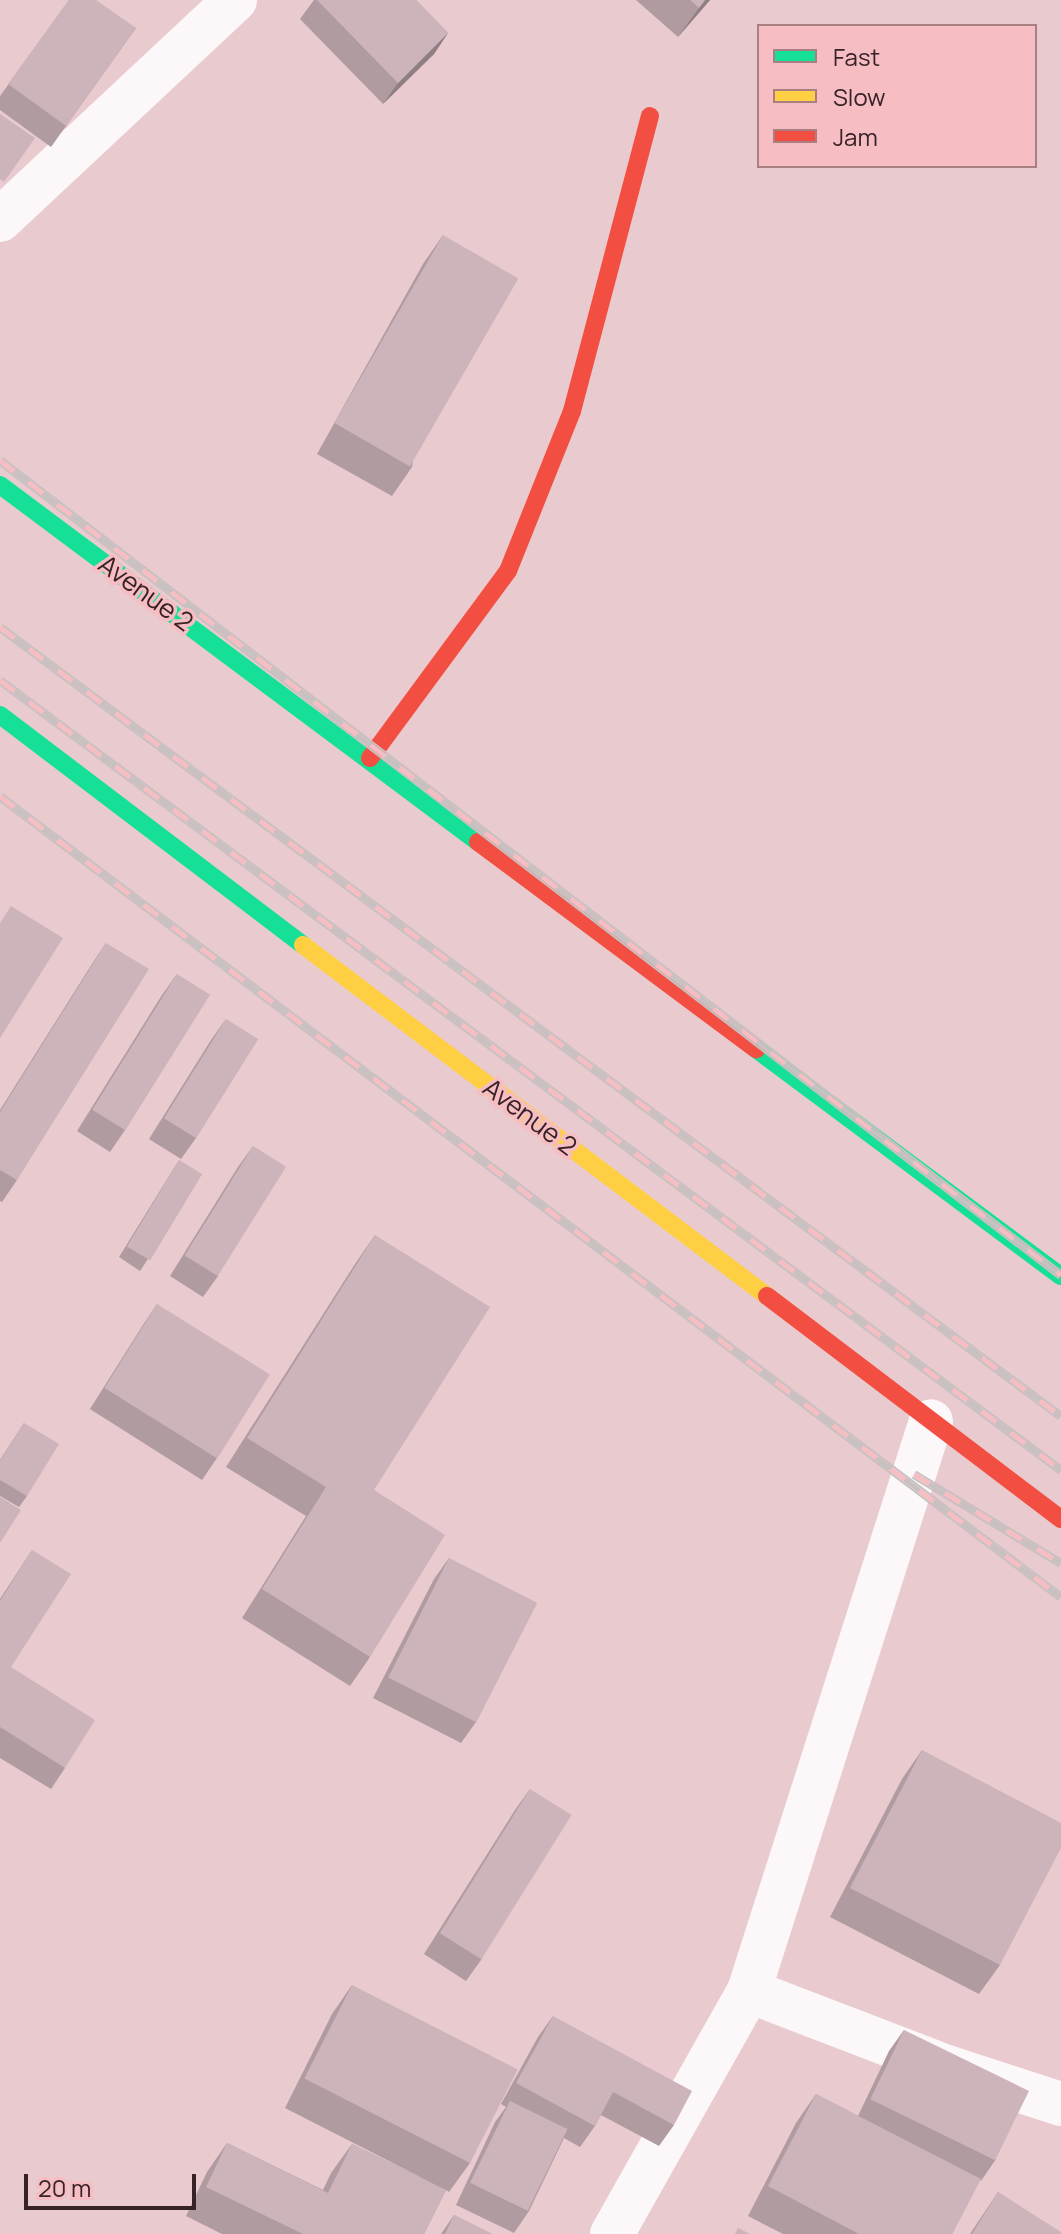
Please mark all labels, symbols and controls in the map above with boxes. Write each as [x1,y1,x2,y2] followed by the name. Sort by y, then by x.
[757,24,1037,168] legend
[833,40,880,73] text: Fast
[833,80,886,113] text: Slow
[833,120,878,153] text: Jam
[93,548,199,638] street label: Avenue 2
[477,1072,583,1162] street label: Avenue 2
[28,2158,200,2208] scale bar
[38,2171,91,2204] text: 20 m

